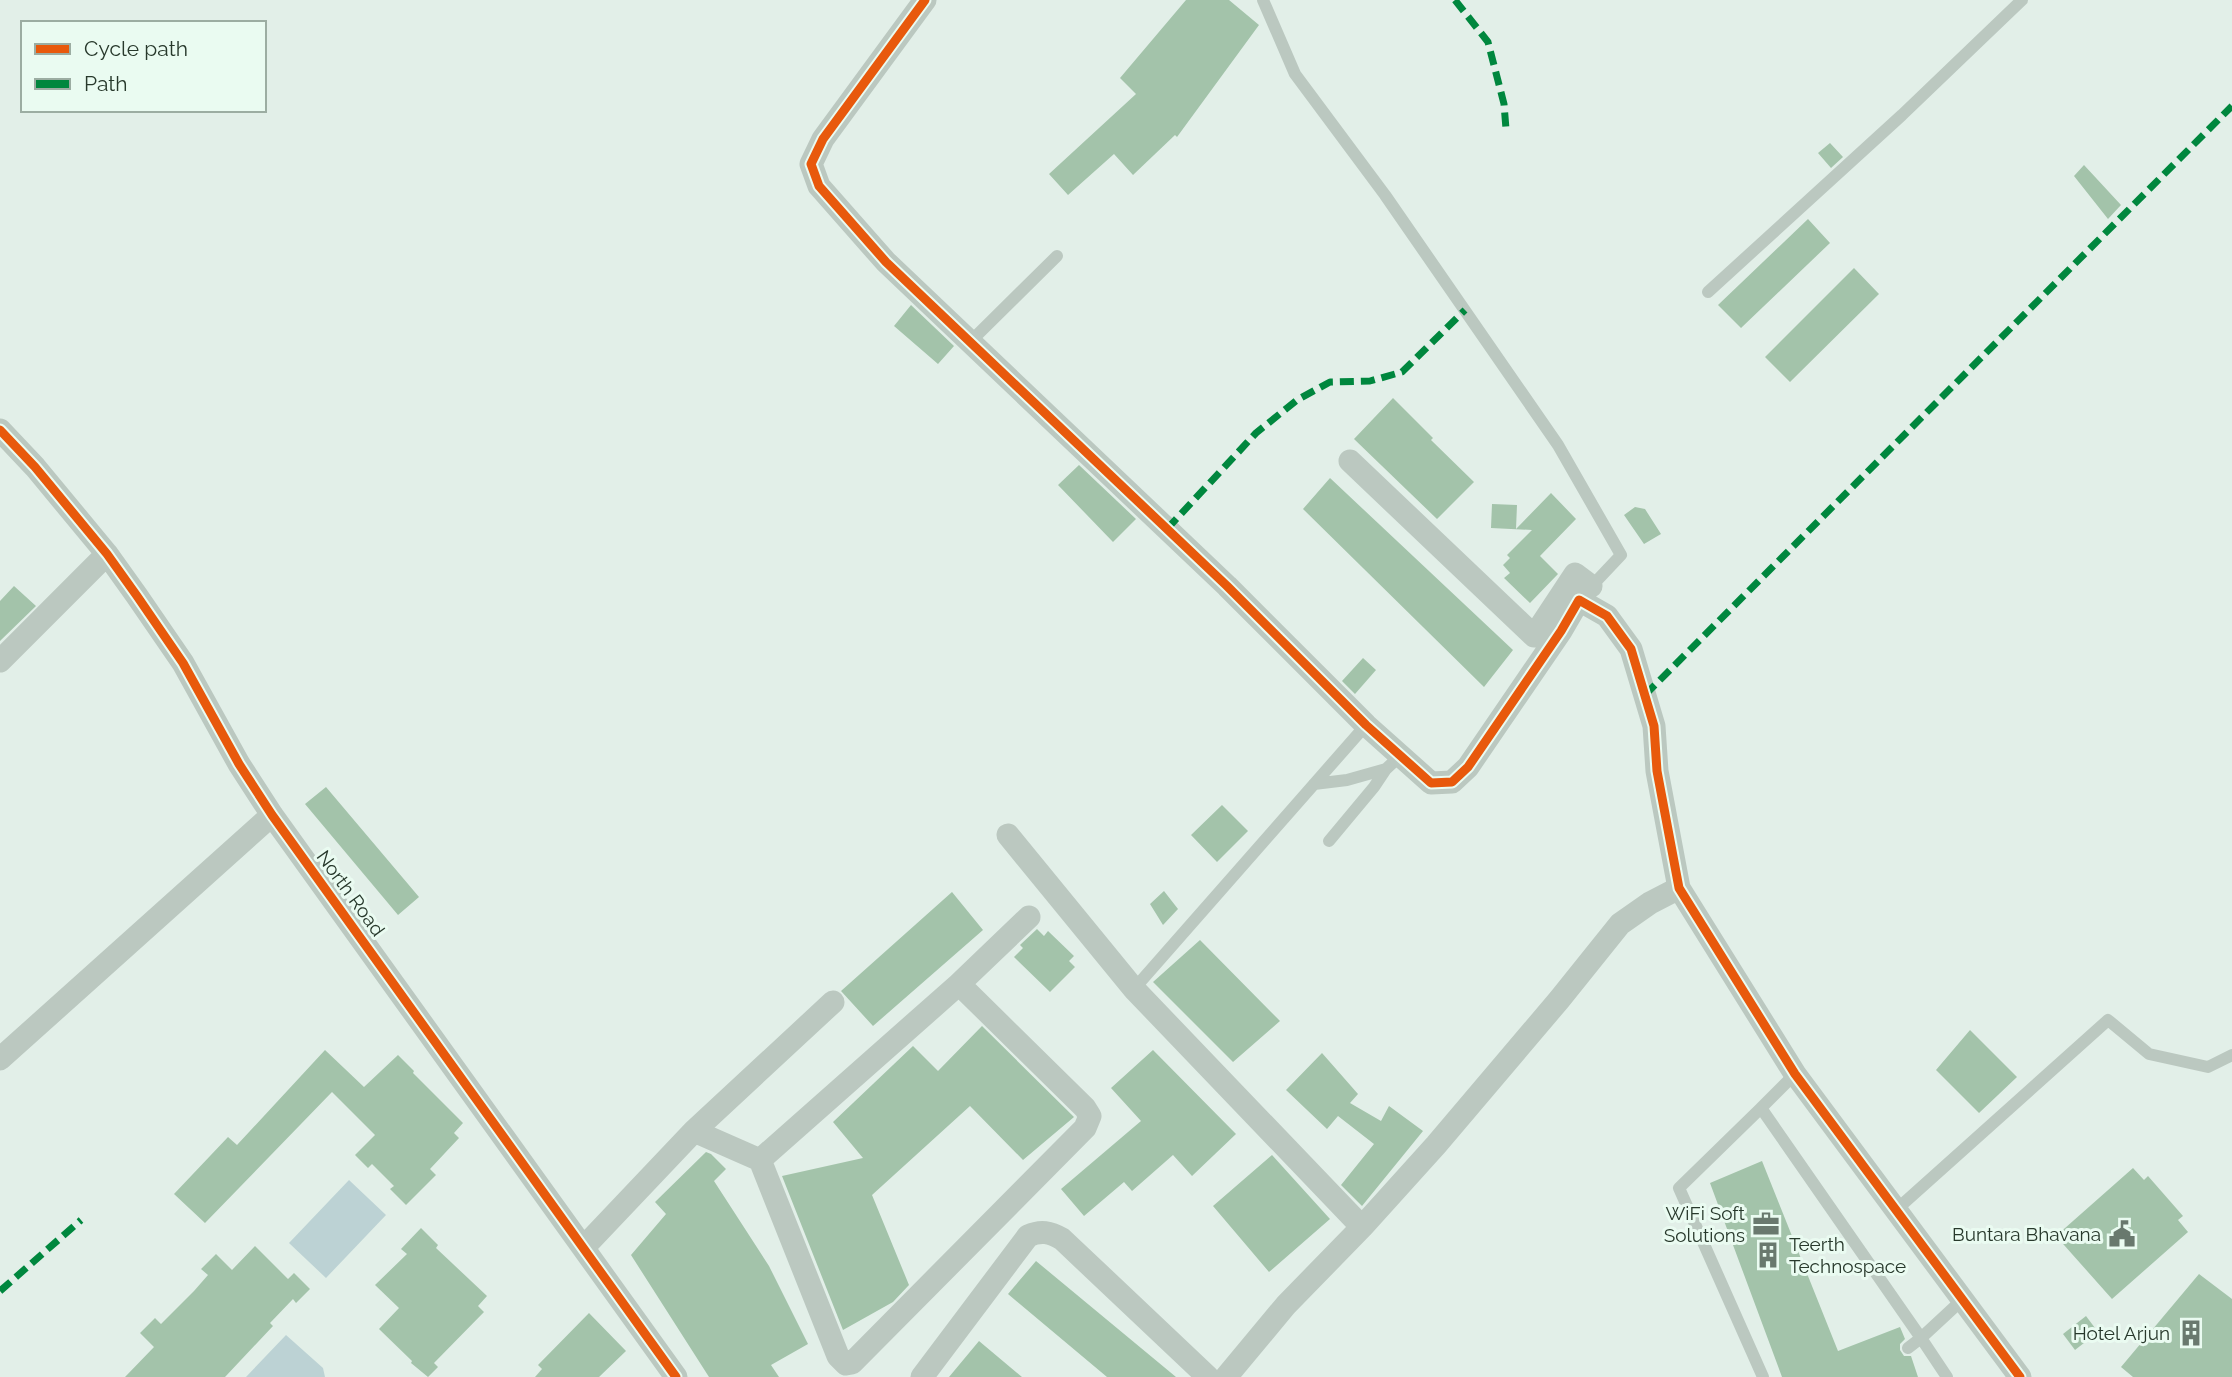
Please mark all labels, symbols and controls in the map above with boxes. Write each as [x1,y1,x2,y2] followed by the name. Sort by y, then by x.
[21,21,266,112] legend
[84,36,188,61] text: Cycle path
[84,71,128,96] text: Path
[313,846,389,940] street label: North Road
[1664,1202,1746,1246] place label: WiFi Soft Solutions
[1751,1209,1781,1239] office icon: WiFi Soft Solutions
[2107,1219,2137,1249] public building icon: Buntara Bhavana
[1952,1223,2101,1245] place label: Buntara Bhavana
[1789,1233,1906,1277] place label: Teerth Technospace
[1753,1240,1783,1270] building icon: Teerth Technospace
[2176,1318,2206,1348] building icon: Hotel Arjun
[2073,1322,2170,1344] place label: Hotel Arjun

